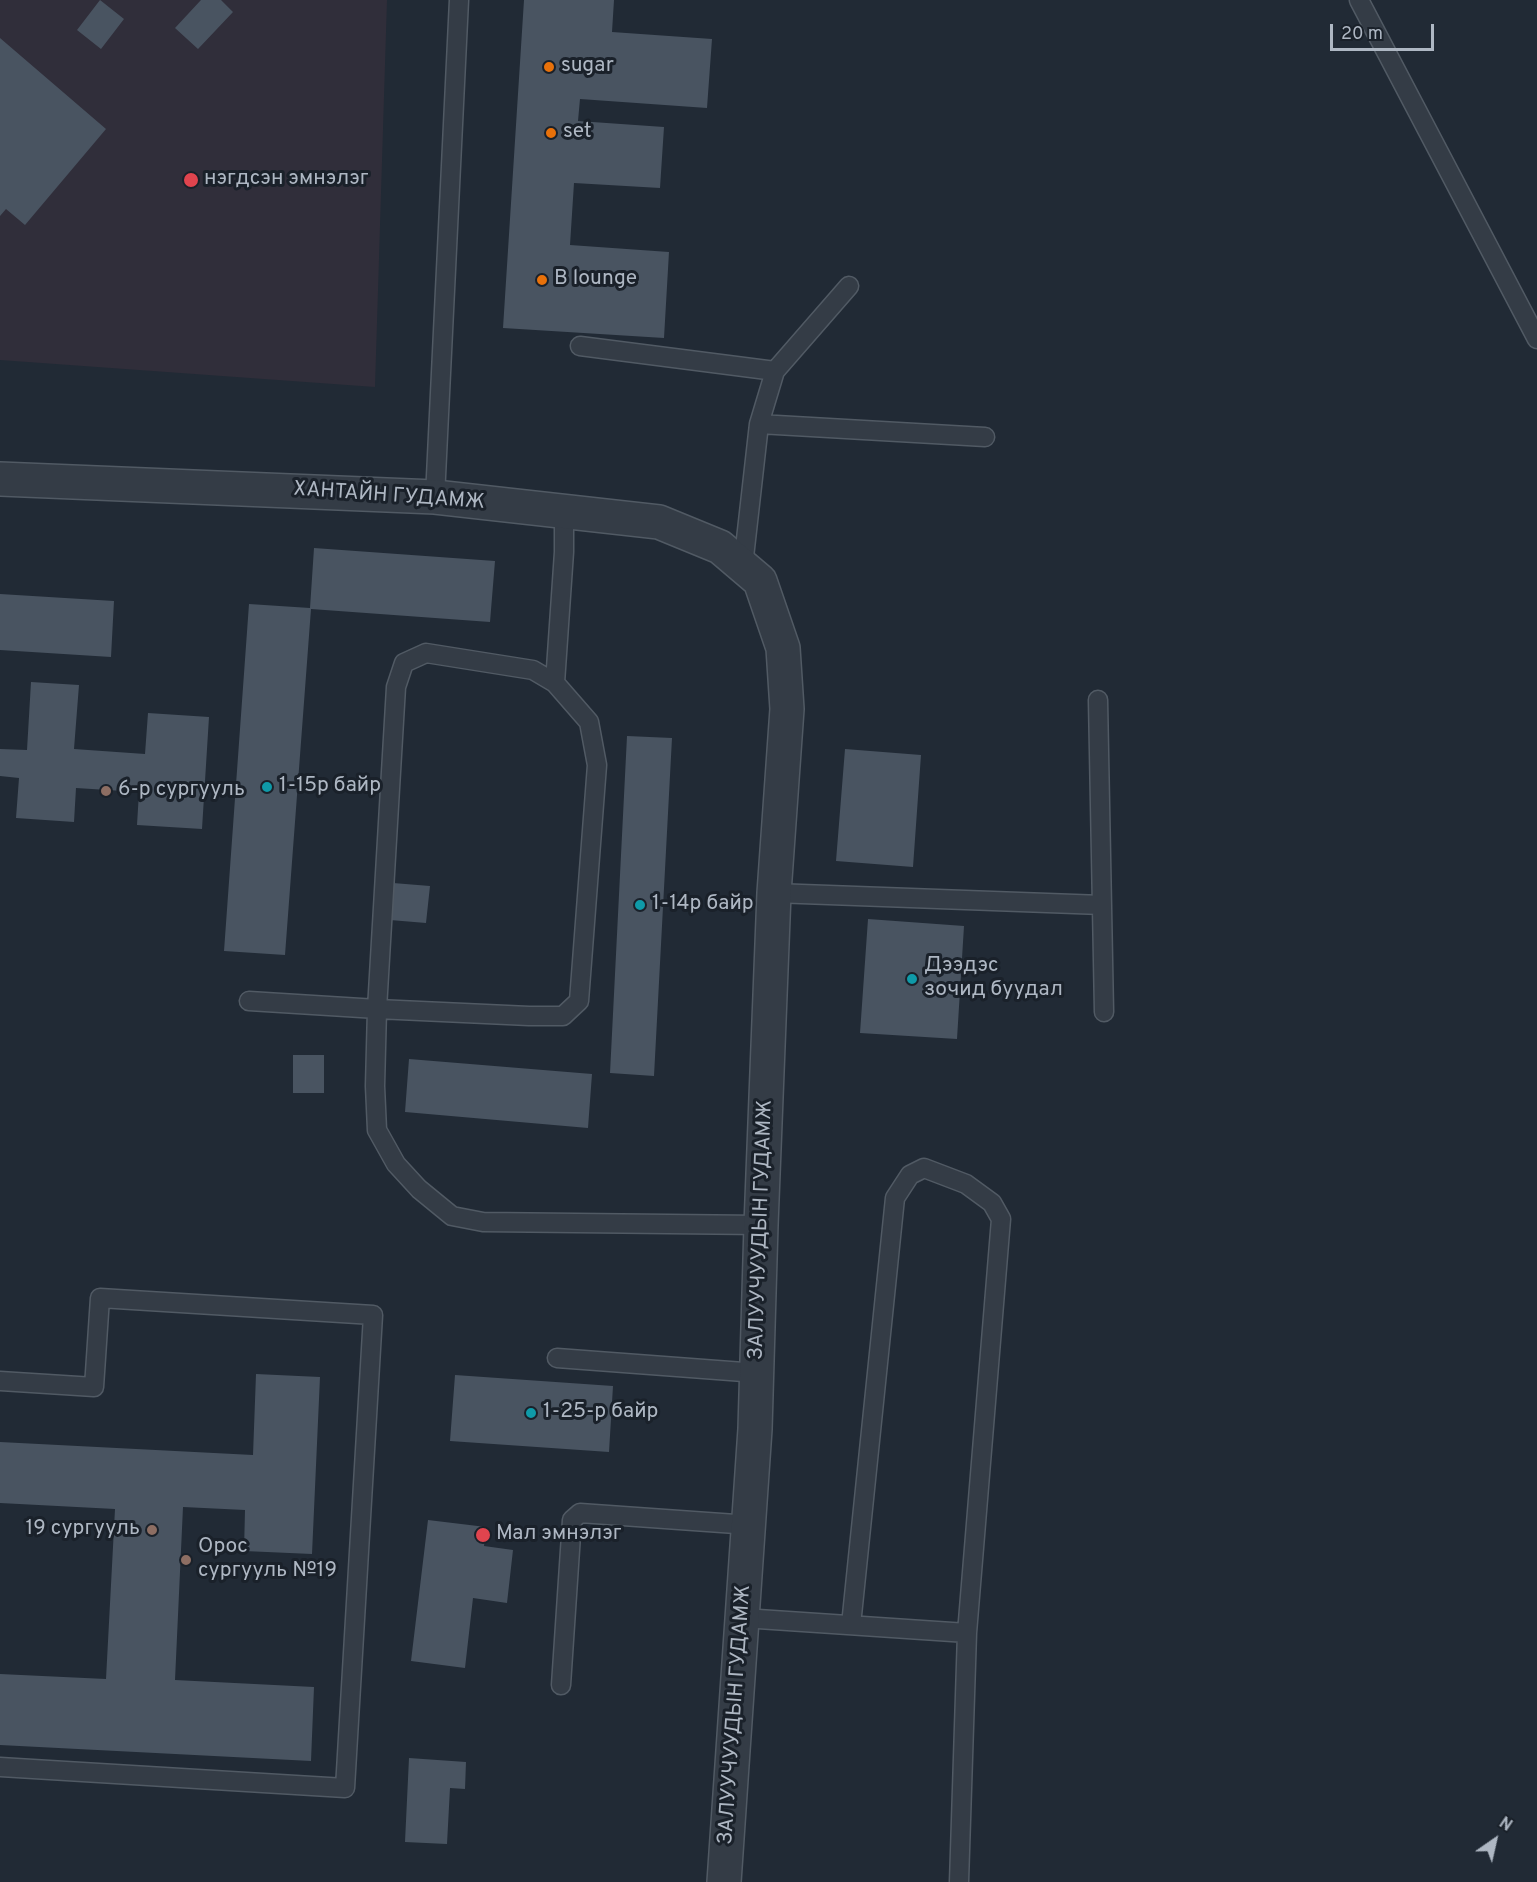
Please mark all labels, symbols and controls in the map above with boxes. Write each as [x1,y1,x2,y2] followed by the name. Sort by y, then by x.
[1333,12,1436,50] scale bar
[1341,23,1383,46] text: 20 m
[561,54,614,80] place label: sugar
[542,60,556,74] marker: sugar
[563,120,592,146] place label: set
[544,126,558,140] marker: set
[204,167,369,193] place label: нэгдсэн эмнэлэг
[182,171,200,189] marker: нэгдсэн эмнэлэг
[554,267,637,293] place label: B lounge
[535,273,549,287] marker: B lounge
[292,478,486,516] street label: ХАНТАЙН ГУДАМЖ
[279,774,381,800] place label: 1-15р байр
[118,778,245,804] place label: 6-р сургууль
[260,780,274,794] marker: 1-15р байр
[99,784,113,798] marker: 6-р сургууль
[652,892,754,918] place label: 1-14р байр
[633,898,647,912] marker: 1-14р байр
[924,954,1063,1004] place label: Дээдэс зочид буудал
[905,972,919,986] marker: Дээдэс зочид буудал
[745,1100,779,1360] street label: ЗАЛУУЧУУДЫН ГУДАМЖ
[543,1400,658,1426] place label: 1-25-р байр
[524,1406,538,1420] marker: 1-25-р байр
[25,1517,140,1543] place label: 19 сургууль
[496,1522,622,1548] place label: Мал эмнэлэг
[145,1523,159,1537] marker: 19 сургууль
[474,1526,492,1544] marker: Мал эмнэлэг
[198,1535,337,1585] place label: Орос сургууль №19
[179,1553,193,1567] marker: Орос сургууль №19
[714,1584,758,1846] street label: ЗАЛУУЧУУДЫН ГУДАМЖ
[1465,1810,1525,1870] north arrow
[1495,1814,1515,1837] text: N

